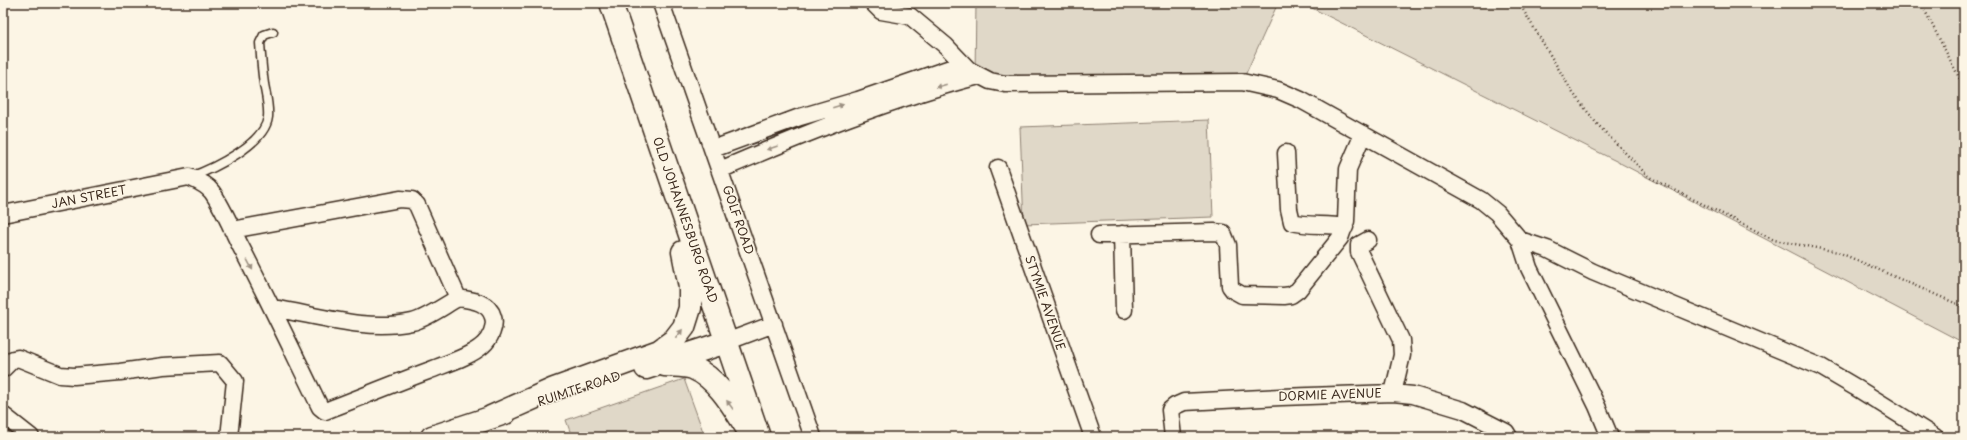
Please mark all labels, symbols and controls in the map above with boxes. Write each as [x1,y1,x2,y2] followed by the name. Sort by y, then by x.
[935,83,947,89] one-way arrow
[832,103,844,109] one-way arrow
[649,134,723,305] street label: OLD JOHANNESBURG ROAD
[766,145,778,151] one-way arrow
[50,180,129,212] street label: JAN STREET
[719,183,759,257] street label: GOLF ROAD
[1021,253,1071,353] street label: STYMIE AVENUE
[247,259,253,271] one-way arrow
[674,329,682,339] one-way arrow
[535,366,623,410] street label: RUIMTE ROAD
[1278,383,1382,405] street label: DORMIE AVENUE
[726,399,735,410] one-way arrow

